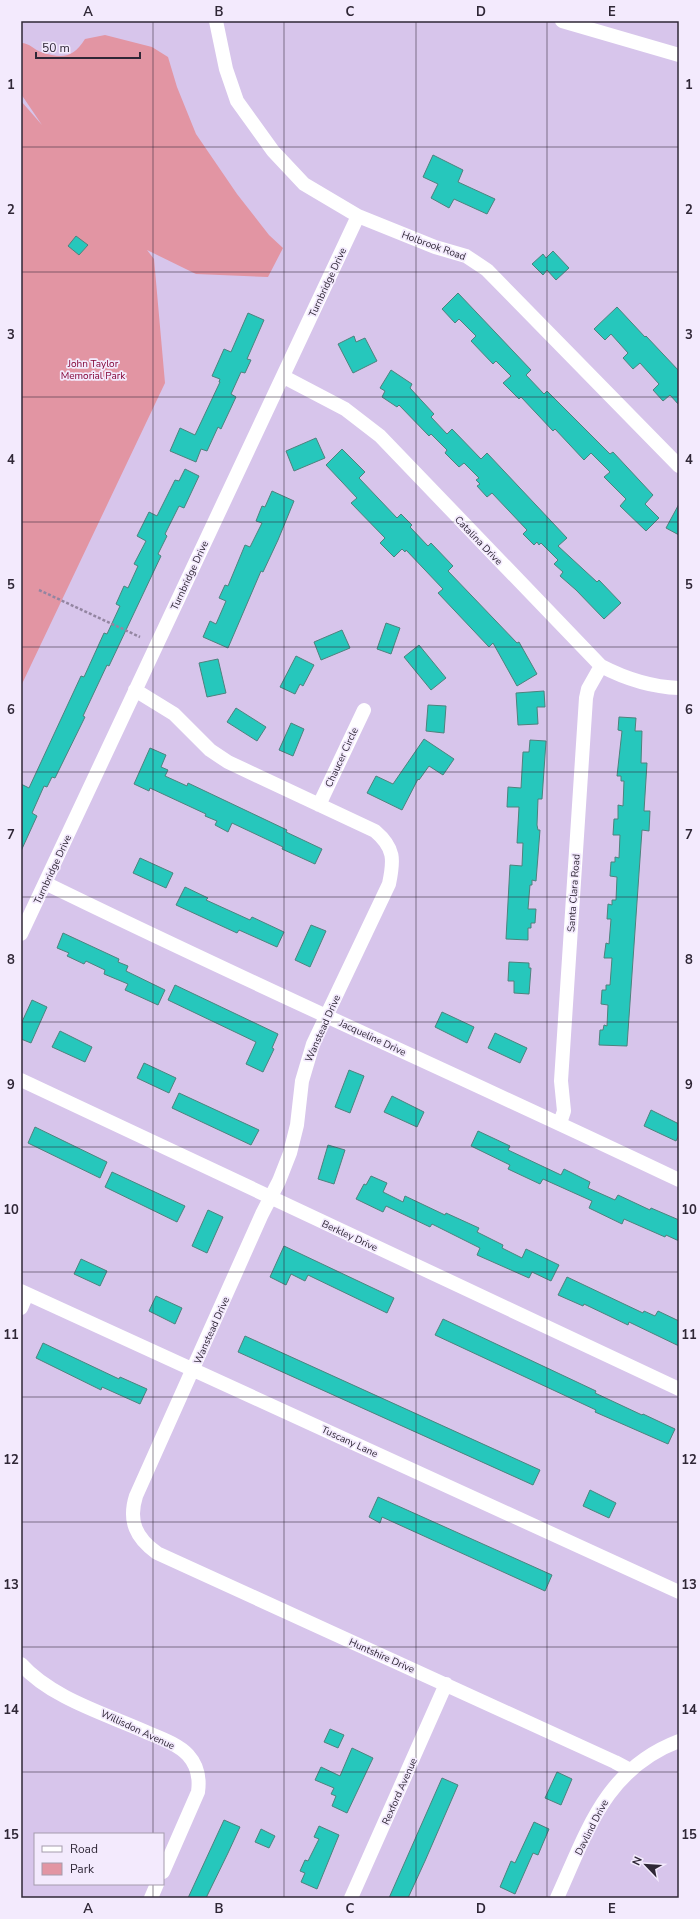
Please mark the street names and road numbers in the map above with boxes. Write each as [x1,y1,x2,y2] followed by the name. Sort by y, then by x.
[400,228,468,264] street label: Holbrook Road
[306,245,350,319] street label: Turnbridge Drive
[451,513,505,568] street label: Catalina Drive
[168,538,212,612] street label: Turnbridge Drive
[322,725,362,790] street label: Chaucer Circle
[31,832,75,906] street label: Turnbridge Drive
[564,853,584,933] street label: Santa Clara Road
[302,993,344,1064] street label: Wanstead Drive
[336,1016,408,1060] street label: Jacqueline Drive
[319,1217,380,1255] street label: Berkley Drive
[191,1295,233,1366] street label: Wanstead Drive
[319,1423,380,1461] street label: Tuscany Lane
[347,1635,417,1677] street label: Huntshire Drive
[98,1707,177,1753] street label: Willisdon Avenue
[379,1756,421,1827] street label: Rexford Avenue
[572,1797,612,1858] street label: Davlind Drive

